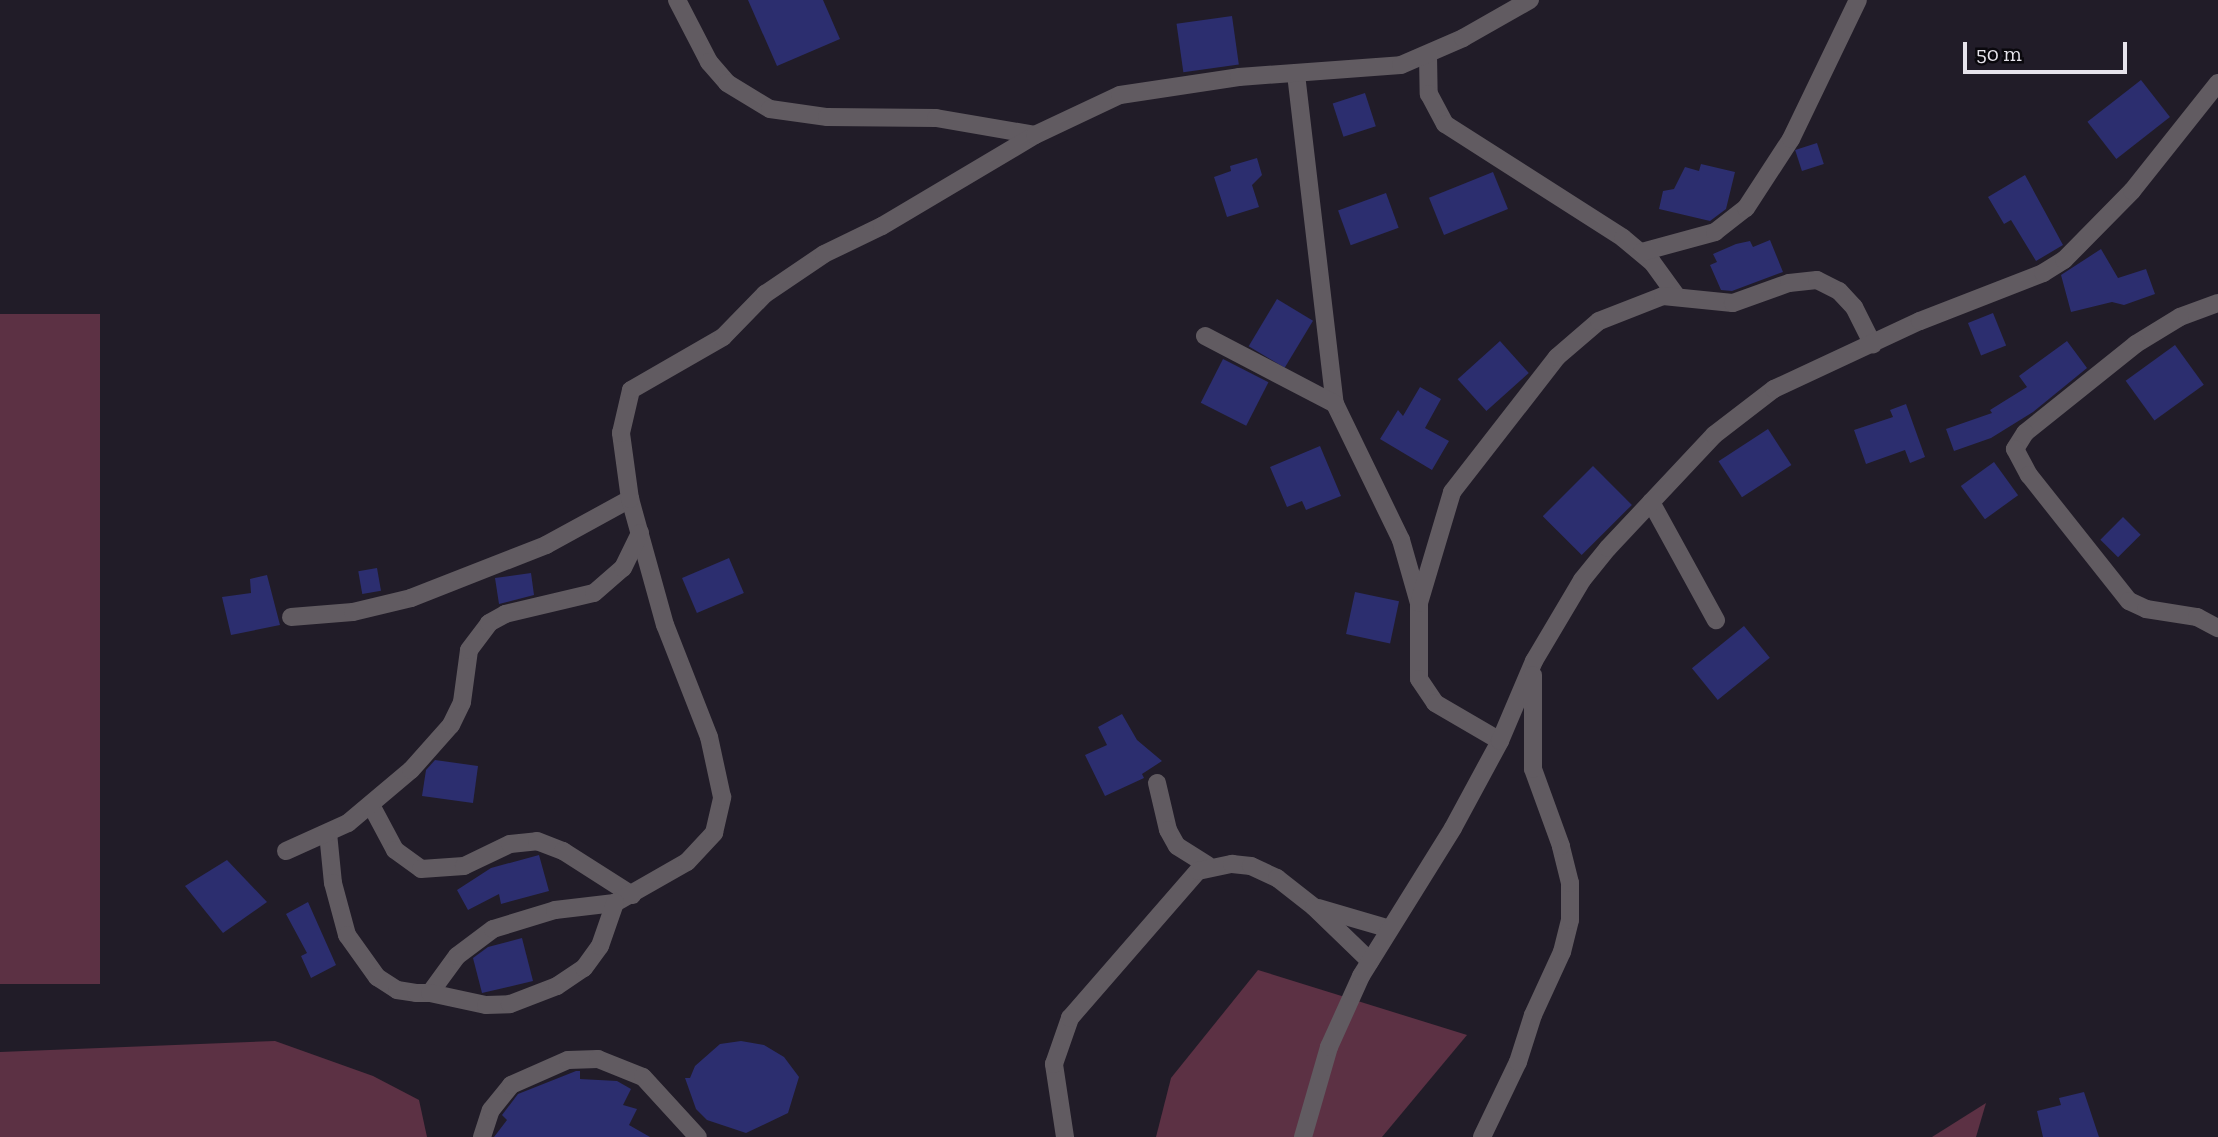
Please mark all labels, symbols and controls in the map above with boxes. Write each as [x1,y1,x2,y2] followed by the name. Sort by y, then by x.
[1966,28,2130,72] scale bar
[1976,41,2022,66] text: 50 m

